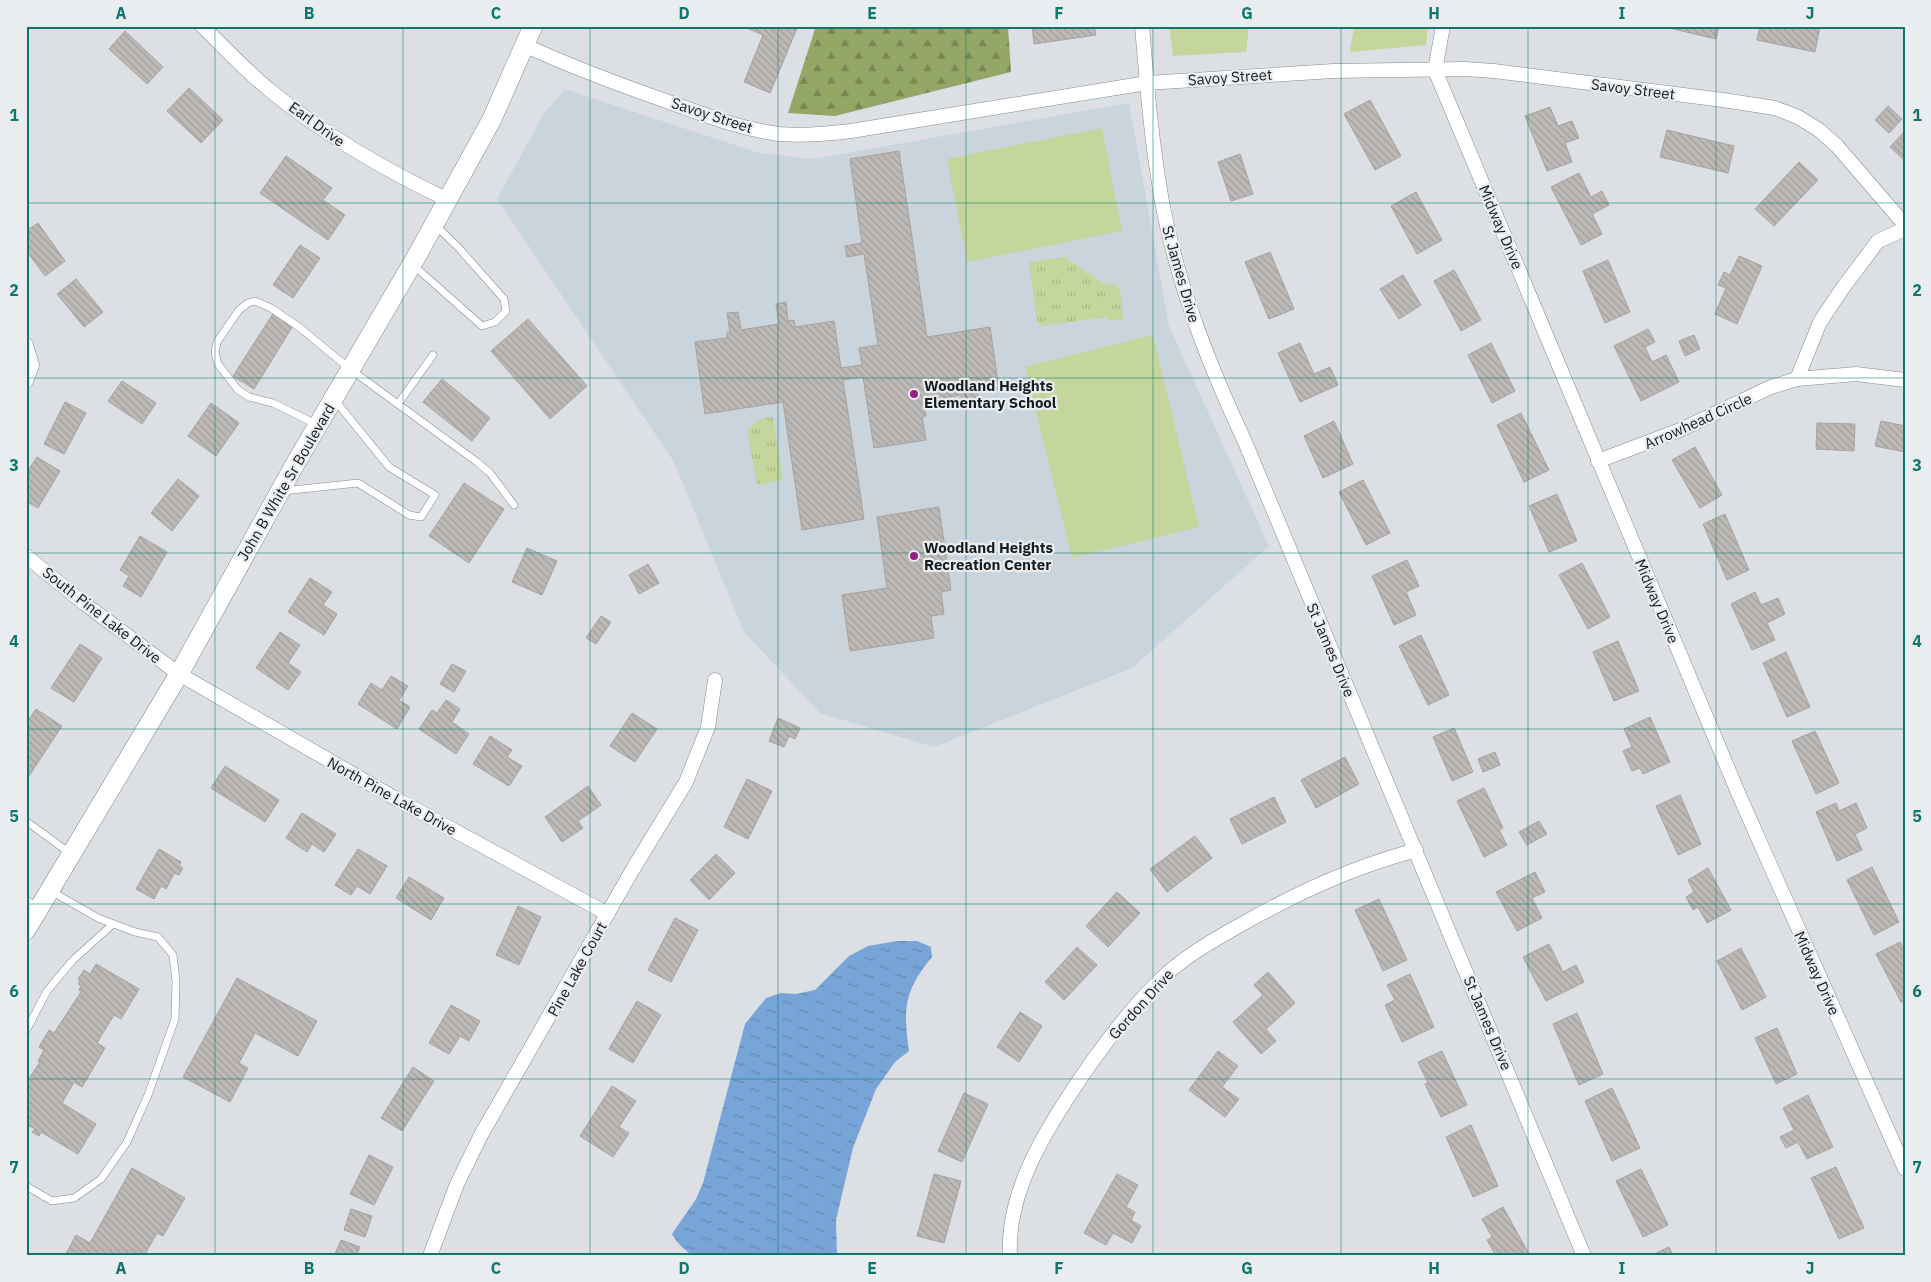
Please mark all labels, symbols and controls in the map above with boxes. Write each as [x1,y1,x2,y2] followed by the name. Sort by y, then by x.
[116,3,127,23] text: A
[304,3,315,23] text: B
[491,3,501,23] text: C
[678,3,690,23] text: D
[867,3,877,23] text: E
[1054,3,1064,23] text: F
[1241,3,1253,23] text: G
[1428,3,1440,23] text: H
[1619,3,1626,23] text: I
[1806,3,1814,23] text: J
[1187,65,1273,89] street label: Savoy Street
[1590,74,1676,104] street label: Savoy Street
[669,93,755,137] street label: Savoy Street
[285,97,349,151] street label: Earl Drive
[9,105,19,125] text: 1
[1912,105,1922,125] text: 1
[1475,182,1527,272] street label: Midway Drive
[1158,223,1204,325] street label: St James Drive
[9,280,19,300] text: 2
[1912,280,1922,300] text: 2
[924,376,1057,412] place label: Woodland Heights Elementary School
[908,388,920,400] marker: Woodland Heights Elementary School
[1641,389,1755,453] street label: Arrowhead Circle
[233,400,339,564] street label: John B White Sr Boulevard
[9,455,19,475] text: 3
[1912,455,1922,475] text: 3
[924,538,1053,574] place label: Woodland Heights Recreation Center
[908,550,920,562] marker: Woodland Heights Recreation Center
[1631,556,1683,646] street label: Midway Drive
[39,563,165,667] street label: South Pine Lake Drive
[1303,600,1359,700] street label: St James Drive
[9,631,19,651] text: 4
[1912,631,1922,651] text: 4
[324,753,460,839] street label: North Pine Lake Drive
[9,806,19,826] text: 5
[1912,806,1922,826] text: 5
[543,918,611,1020] street label: Pine Lake Court
[1790,928,1844,1018] street label: Midway Drive
[1104,965,1178,1043] street label: Gordon Drive
[1460,973,1516,1073] street label: St James Drive
[9,981,19,1001] text: 6
[1912,981,1922,1001] text: 6
[9,1157,19,1177] text: 7
[1912,1157,1922,1177] text: 7
[116,1258,127,1278] text: A
[304,1258,315,1278] text: B
[491,1258,501,1278] text: C
[678,1258,690,1278] text: D
[867,1258,877,1278] text: E
[1054,1258,1064,1278] text: F
[1241,1258,1253,1278] text: G
[1428,1258,1440,1278] text: H
[1619,1258,1626,1278] text: I
[1806,1258,1814,1278] text: J

